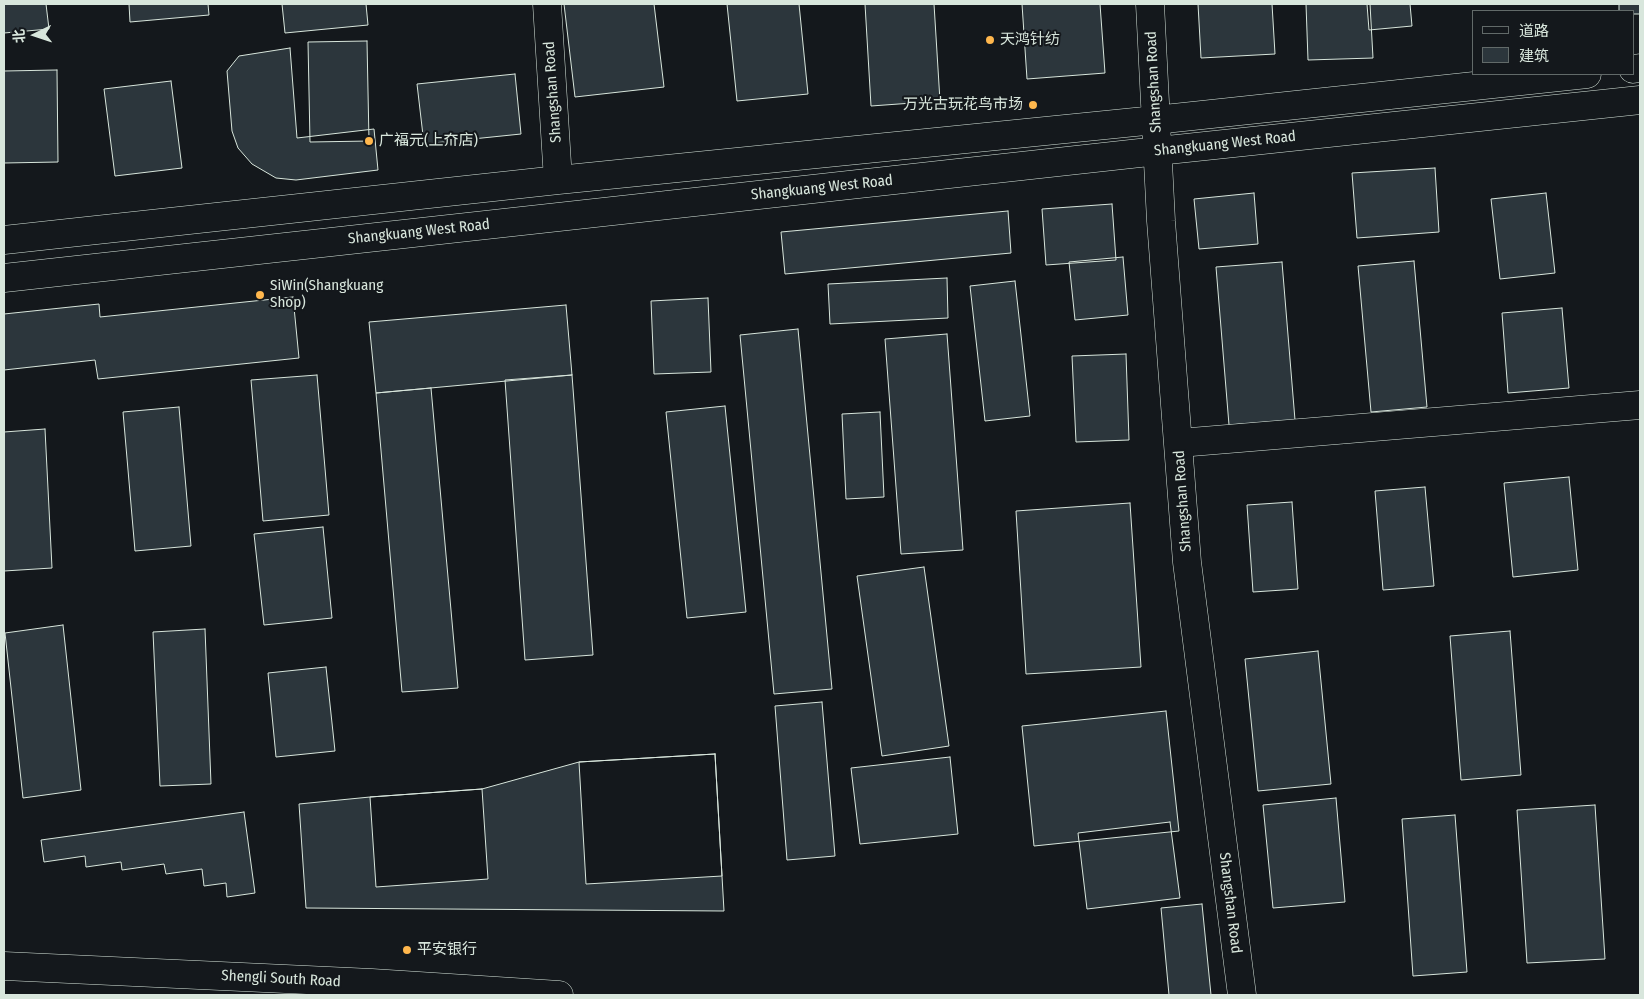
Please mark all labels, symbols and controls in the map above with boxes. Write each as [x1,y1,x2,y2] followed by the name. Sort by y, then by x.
[10,10,60,60] north arrow
[1472,10,1634,75] legend
[1519,22,1549,40] text: 道路
[11,29,29,44] text: 北
[1000,31,1060,49] place label: 天鸿针纺
[1142,31,1166,133] street label: Shangshan Road
[984,34,996,46] marker: 天鸿针纺
[540,41,566,143] street label: Shangshan Road
[1519,47,1549,65] text: 建筑
[903,96,1023,114] place label: 万光古玩花鸟市场
[1027,99,1039,111] marker: 万光古玩花鸟市场
[1153,128,1297,160] street label: Shangkuang West Road
[379,132,478,150] place label: 广福元(上夼店)
[363,135,375,147] marker: 广福元(上夼店)
[750,172,894,204] street label: Shangkuang West Road
[347,216,491,248] street label: Shangkuang West Road
[270,277,383,312] place label: SiWin(Shangkuang Shop)
[254,289,266,301] marker: SiWin(Shangkuang Shop)
[1170,450,1196,552] street label: Shangshan Road
[1215,851,1245,955] street label: Shangshan Road
[417,941,477,959] place label: 平安银行
[401,944,413,956] marker: 平安银行
[221,967,341,991] street label: Shengli South Road

